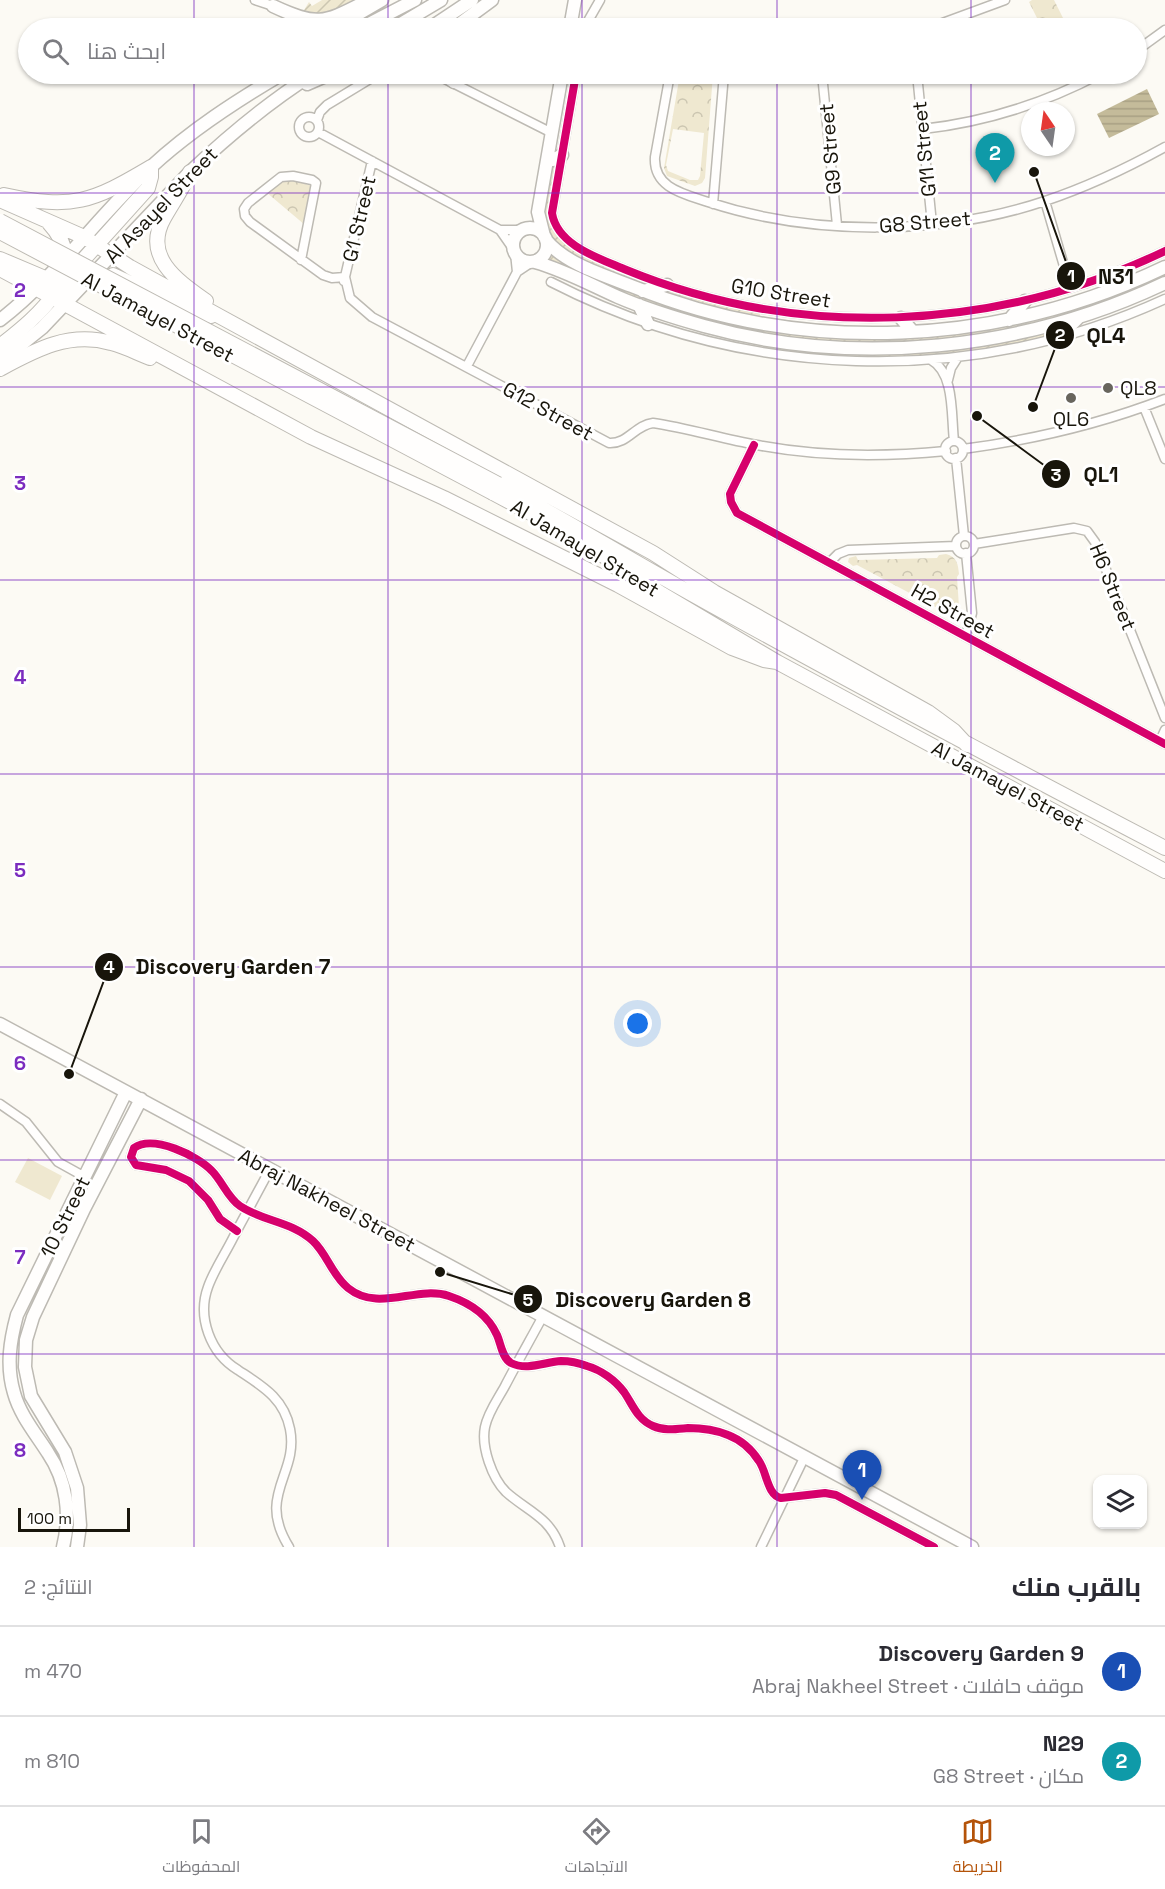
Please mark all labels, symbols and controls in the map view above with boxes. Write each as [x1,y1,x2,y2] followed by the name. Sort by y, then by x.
[18,18,1147,84] search box
[39,35,72,68] icon: search
[87,37,166,65] text: ابحث هنا
[906,100,942,198] street label: G11 Street
[813,102,847,196] street label: G9 Street
[1021,102,1075,156] north arrow
[976,134,1014,183] pin: 2
[99,141,223,269] street label: Al Asayel Street
[336,173,382,265] street label: G1 Street
[878,205,972,239] street label: G8 Street
[1056,257,1146,296] callout: N31
[1098,263,1134,290] text: N31
[1067,264,1075,287] text: 1
[77,266,239,368] street label: Al Jamayel Street
[729,272,833,314] street label: G10 Street
[14,277,26,303] text: 2
[1045,316,1138,355] callout: QL4
[1087,322,1125,349] text: QL4
[1055,323,1066,346] text: 2
[498,375,598,447] street label: G12 Street
[1120,375,1157,401] place label: QL8
[1101,381,1115,395] marker: QL8
[1064,391,1078,405] marker: QL6
[1053,406,1089,432] place label: QL6
[1041,455,1130,494] callout: QL1
[1083,461,1119,488] text: QL1
[1051,463,1062,486] text: 3
[14,470,26,496] text: 3
[506,493,664,603] street label: Al Jamayel Street
[1084,540,1142,634] street label: H6 Street
[907,577,999,645] street label: H2 Street
[14,664,27,690] text: 4
[927,735,1089,837] street label: Al Jamayel Street
[14,857,26,883] text: 5
[94,948,343,987] callout: Discovery Garden 7
[136,953,331,980] text: Discovery Garden 7
[103,955,115,978] text: 4
[623,1009,652,1038] your location
[14,1050,26,1076] text: 6
[234,1142,420,1258] street label: Abraj Nakheel Street
[34,1172,96,1262] street label: 10 Street
[14,1244,26,1270] text: 7
[513,1280,763,1319] callout: Discovery Garden 8
[555,1286,751,1313] text: Discovery Garden 8
[523,1288,534,1311] text: 5
[14,1437,26,1463] text: 8
[842,1450,882,1500] pin: 1
[1093,1475,1147,1529] map controls
[1093,1475,1147,1529] button: layers
[18,1505,130,1532] scale bar
[27,1508,72,1529] text: 100 m
[1012,1570,1141,1604] text: بالقرب منك
[24,1574,93,1600] text: النتائج: 2
[879,1639,1084,1667] text: Discovery Garden 9
[24,1658,82,1684] text: 470 m
[1117,1658,1126,1684] text: 1
[752,1673,1084,1699] text: موقف حافلات · Abraj Nakheel Street
[1043,1729,1084,1757] text: N29
[24,1748,80,1774] text: 810 m
[1116,1748,1127,1774] text: 2
[933,1763,1084,1789] text: مكان · G8 Street
[162,1815,240,1881] tab: المحفوظات
[565,1815,628,1881] tab: الاتجاهات
[953,1815,1003,1881] tab: الخريطة

